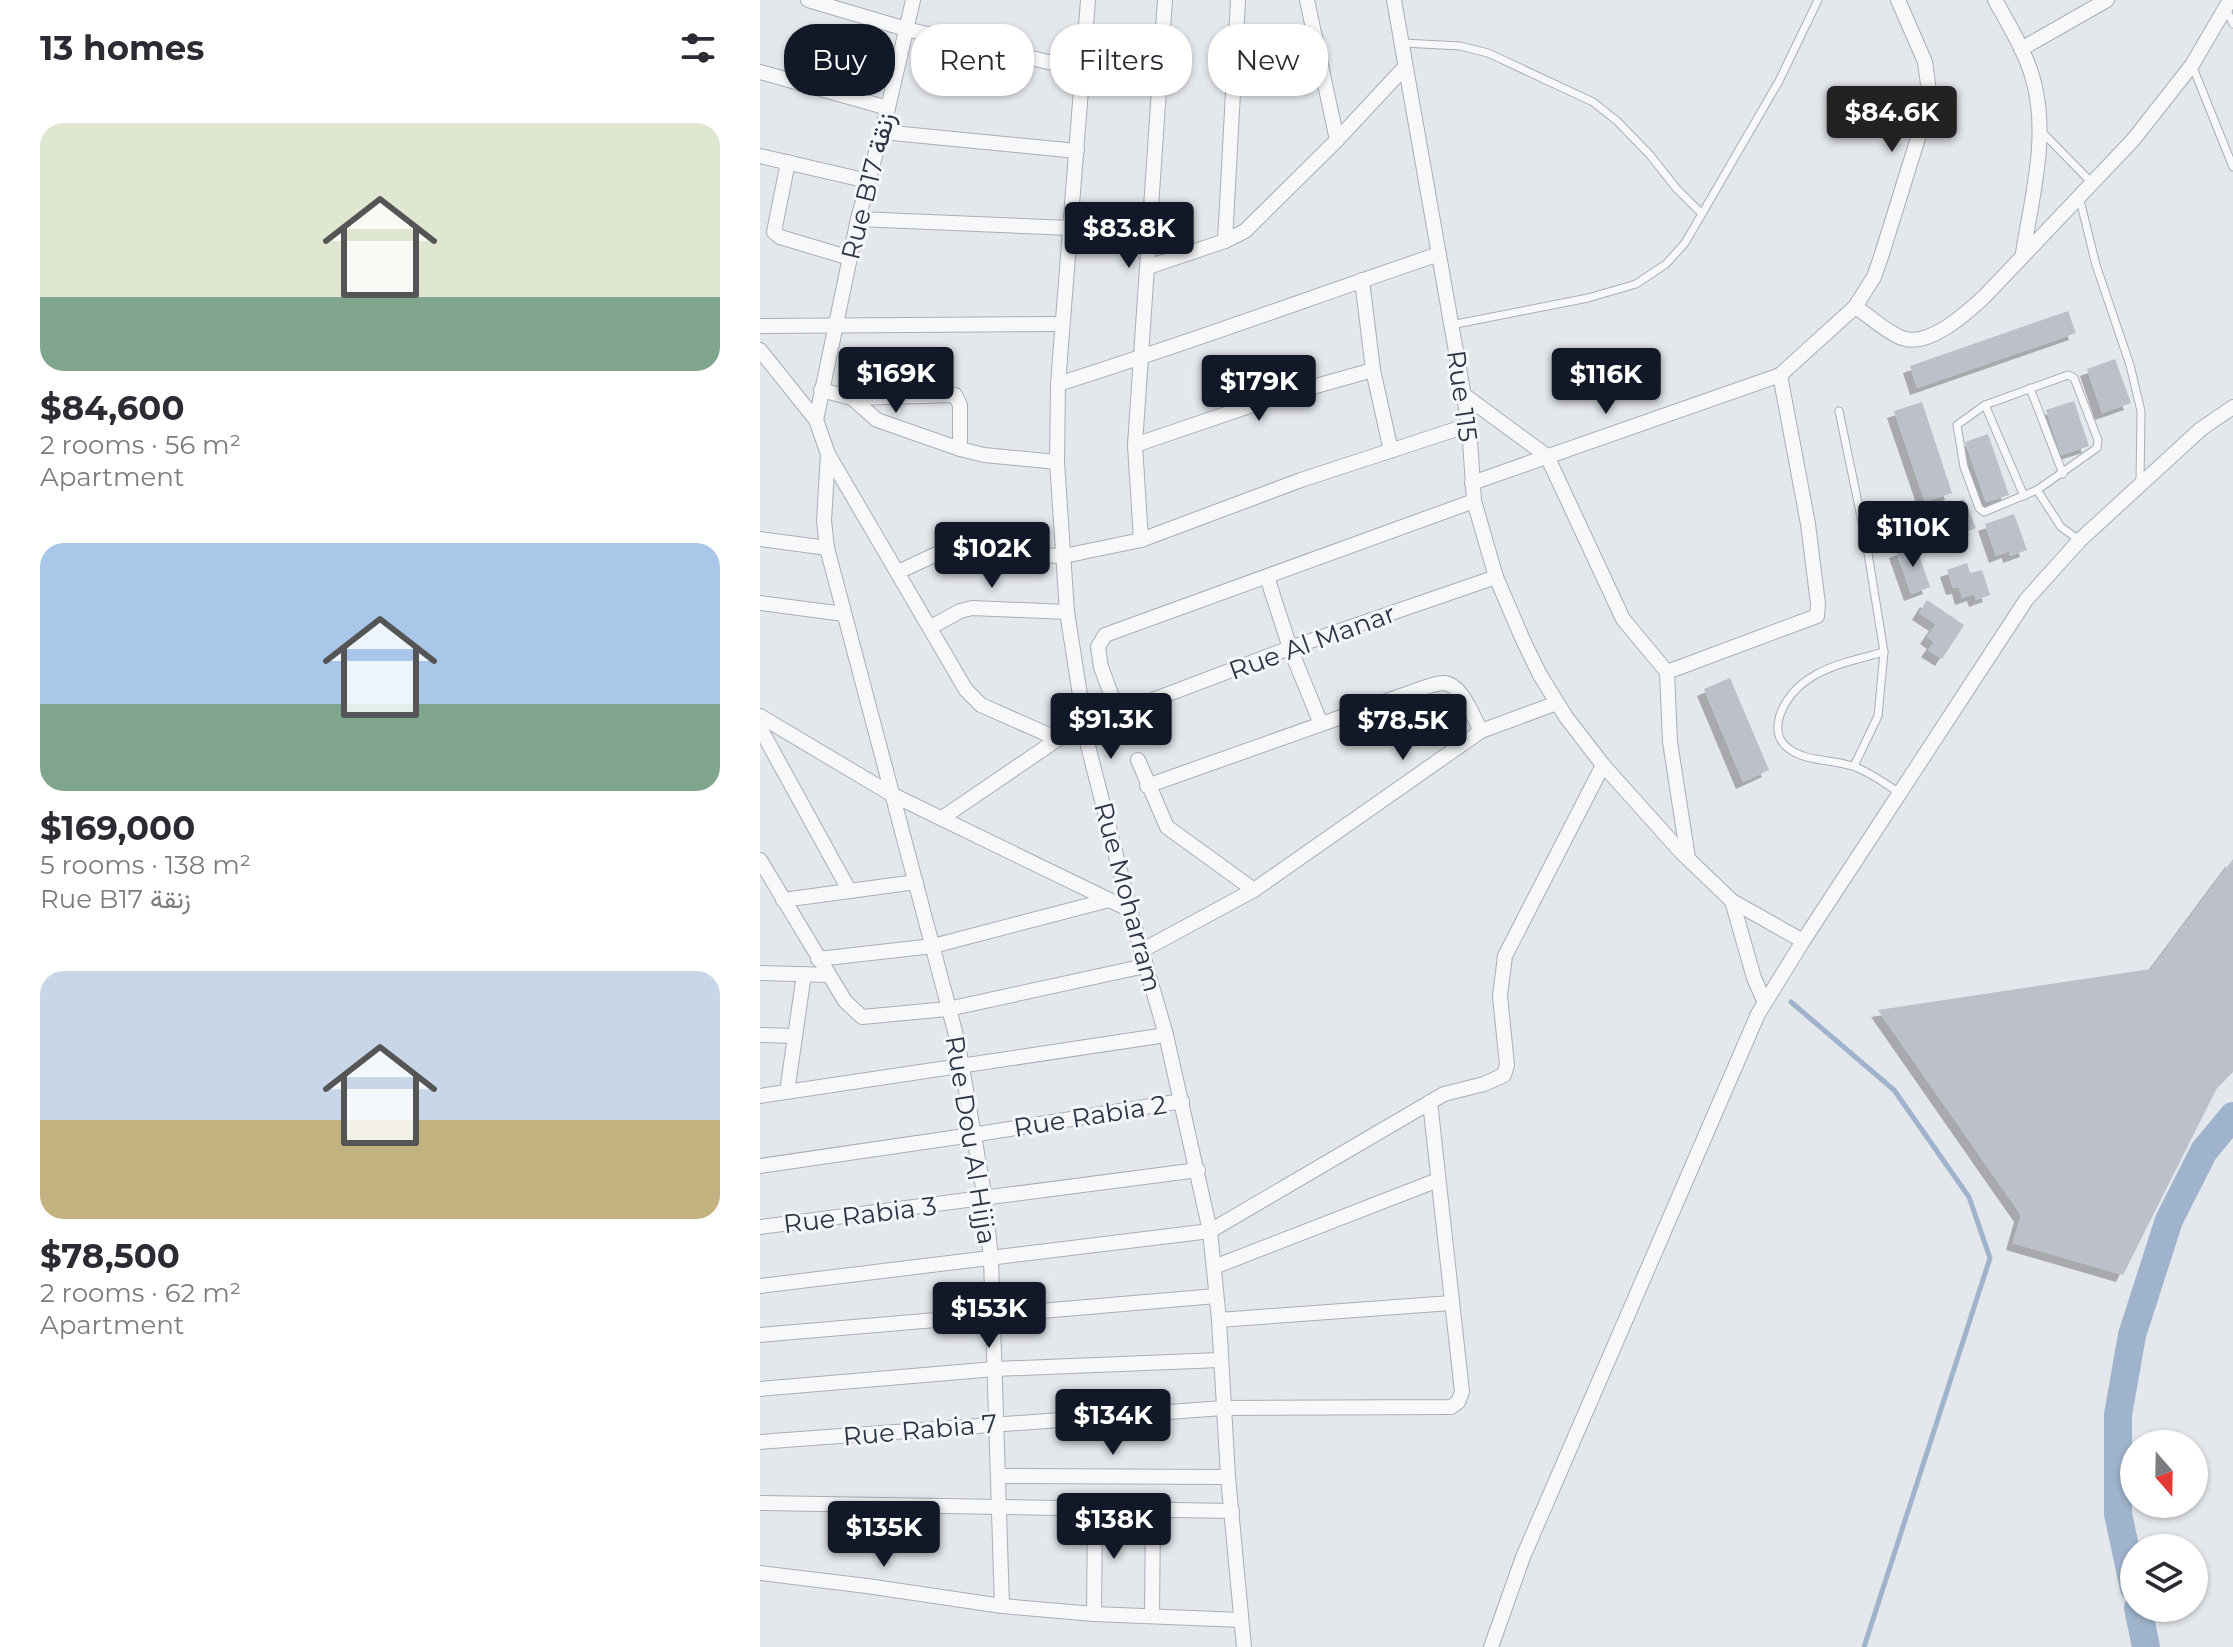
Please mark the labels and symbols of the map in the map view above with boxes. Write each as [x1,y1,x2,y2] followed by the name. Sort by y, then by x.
[1827,86,1957,154] pin: $84.6K
[834,109,902,263] street label: Rue B17 زنقة
[1064,202,1194,270] pin: $83.8K
[840,347,952,415] pin: $169K
[1440,348,1484,444] street label: Rue 115
[1550,348,1662,416] pin: $116K
[1203,355,1315,423] pin: $179K
[1857,501,1969,569] pin: $110K
[936,522,1048,590] pin: $102K
[1224,597,1400,687] street label: Rue Al Manar
[1046,693,1176,761] pin: $91.3K
[1338,694,1468,762] pin: $78.5K
[1087,799,1169,995] street label: Rue Moharram
[939,1033,1003,1247] street label: Rue Dou Al Hijja
[1011,1088,1169,1144] street label: Rue Rabia 2
[782,1190,938,1240] street label: Rue Rabia 3
[933,1282,1045,1350] pin: $153K
[1057,1389,1169,1457] pin: $134K
[841,1407,999,1453] street label: Rue Rabia 7
[2120,1430,2208,1518] north arrow
[1058,1493,1170,1561] pin: $138K
[828,1501,940,1569] pin: $135K

